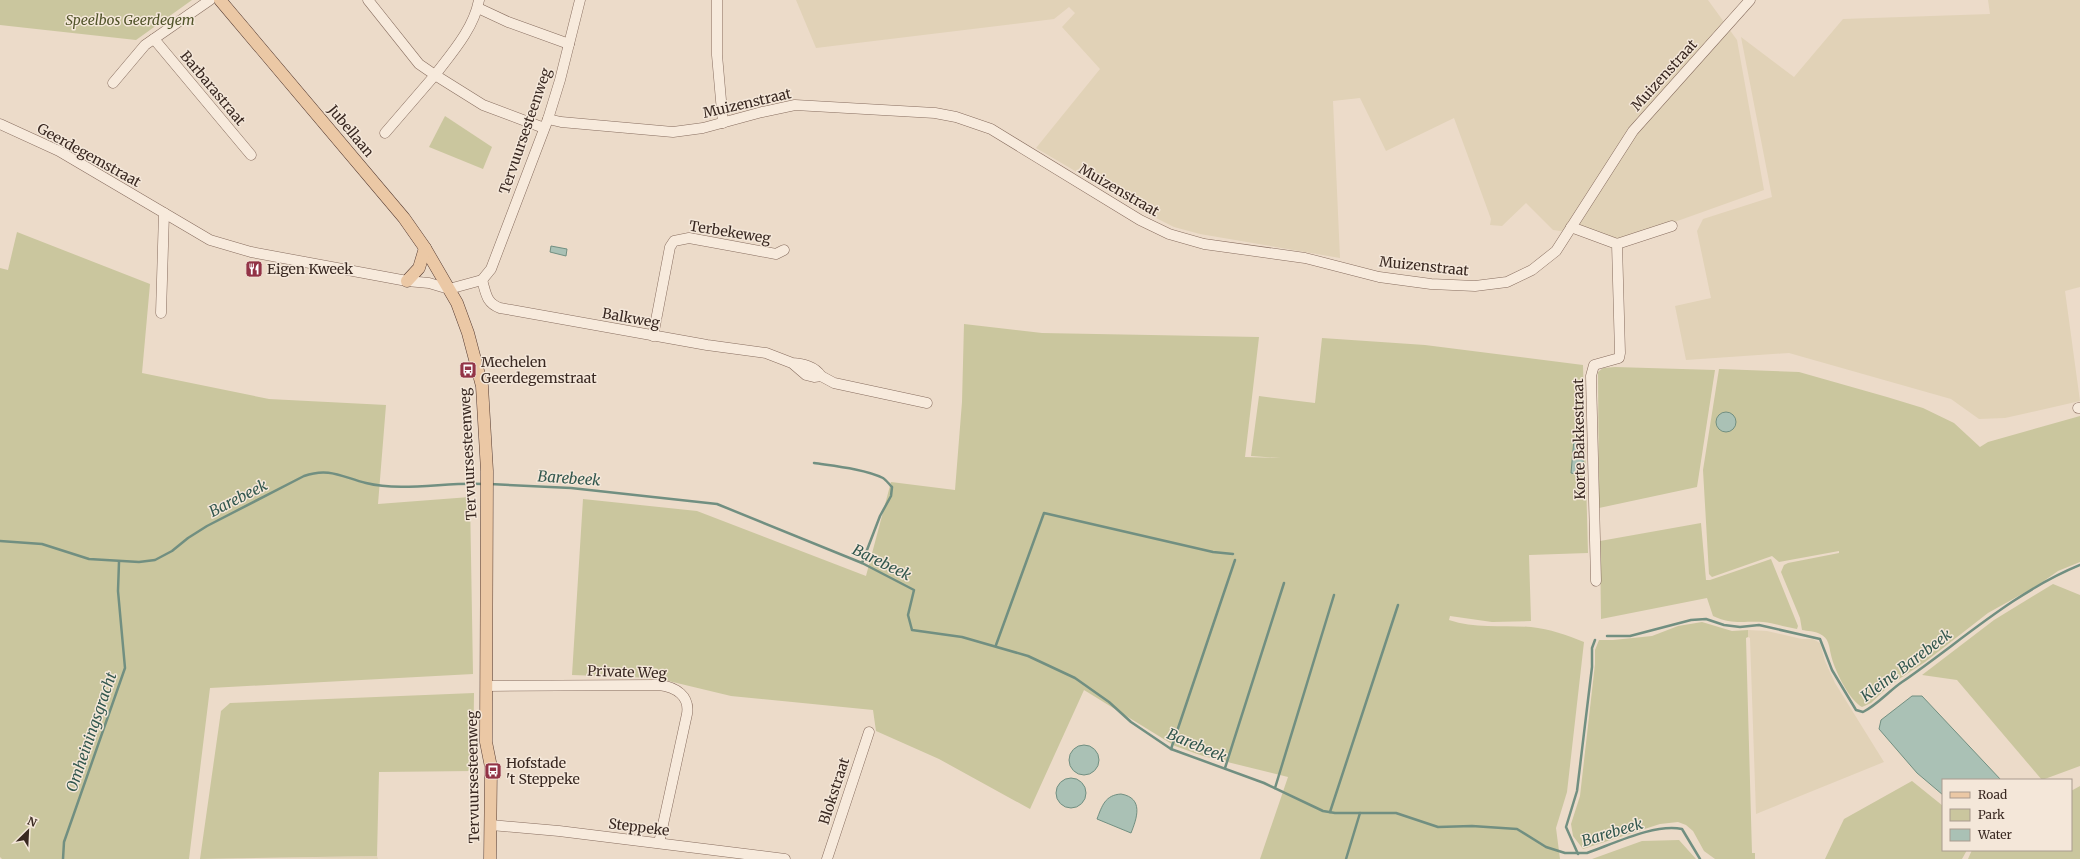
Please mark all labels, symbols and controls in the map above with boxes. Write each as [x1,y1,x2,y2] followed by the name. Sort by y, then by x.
[65,11,195,29] park label: Speelbos Geerdegem
[1627,35,1701,114] street label: Muizenstraat
[176,47,250,129] street label: Barbarastraat
[495,65,555,197] street label: Tervuursesteenweg
[701,84,793,122] street label: Muizenstraat
[323,101,378,161] street label: Jubellaan
[34,119,144,191] street label: Geerdegemstraat
[1076,160,1163,221] street label: Muizenstraat
[688,217,773,247] street label: Terbekeweg
[1378,252,1470,280] street label: Muizenstraat
[244,259,264,279] restaurant icon: Eigen Kweek
[267,260,353,278] place label: Eigen Kweek
[601,304,662,332] street label: Balkweg
[481,353,597,387] place label: Mechelen Geerdegemstraat
[458,360,478,380] bus stop icon: Mechelen Geerdegemstraat
[1569,378,1589,500] street label: Korte Bakkestraat
[456,387,480,521] street label: Tervuursesteenweg
[537,466,602,490] water label: Barebeek
[206,475,271,521] water label: Barebeek
[850,540,915,585] water label: Barebeek
[1856,624,1956,706] water label: Kleine Barebeek
[587,662,668,682] street label: Private Weg
[62,669,121,794] water label: Omheiningsgracht
[463,710,483,843] street label: Tervuursesteenweg
[1164,724,1230,766] water label: Barebeek
[506,754,580,788] place label: Hofstade 't Steppeke
[815,755,853,827] street label: Blokstraat
[483,761,503,781] bus stop icon: Hofstade 't Steppeke
[1942,779,2072,851] legend
[1978,787,2007,802] text: Road
[1978,807,2005,822] text: Park
[8,811,48,851] north arrow
[1579,813,1646,850] water label: Barebeek
[25,814,39,830] text: N
[607,814,671,840] street label: Steppeke
[1977,827,2013,842] text: Water

